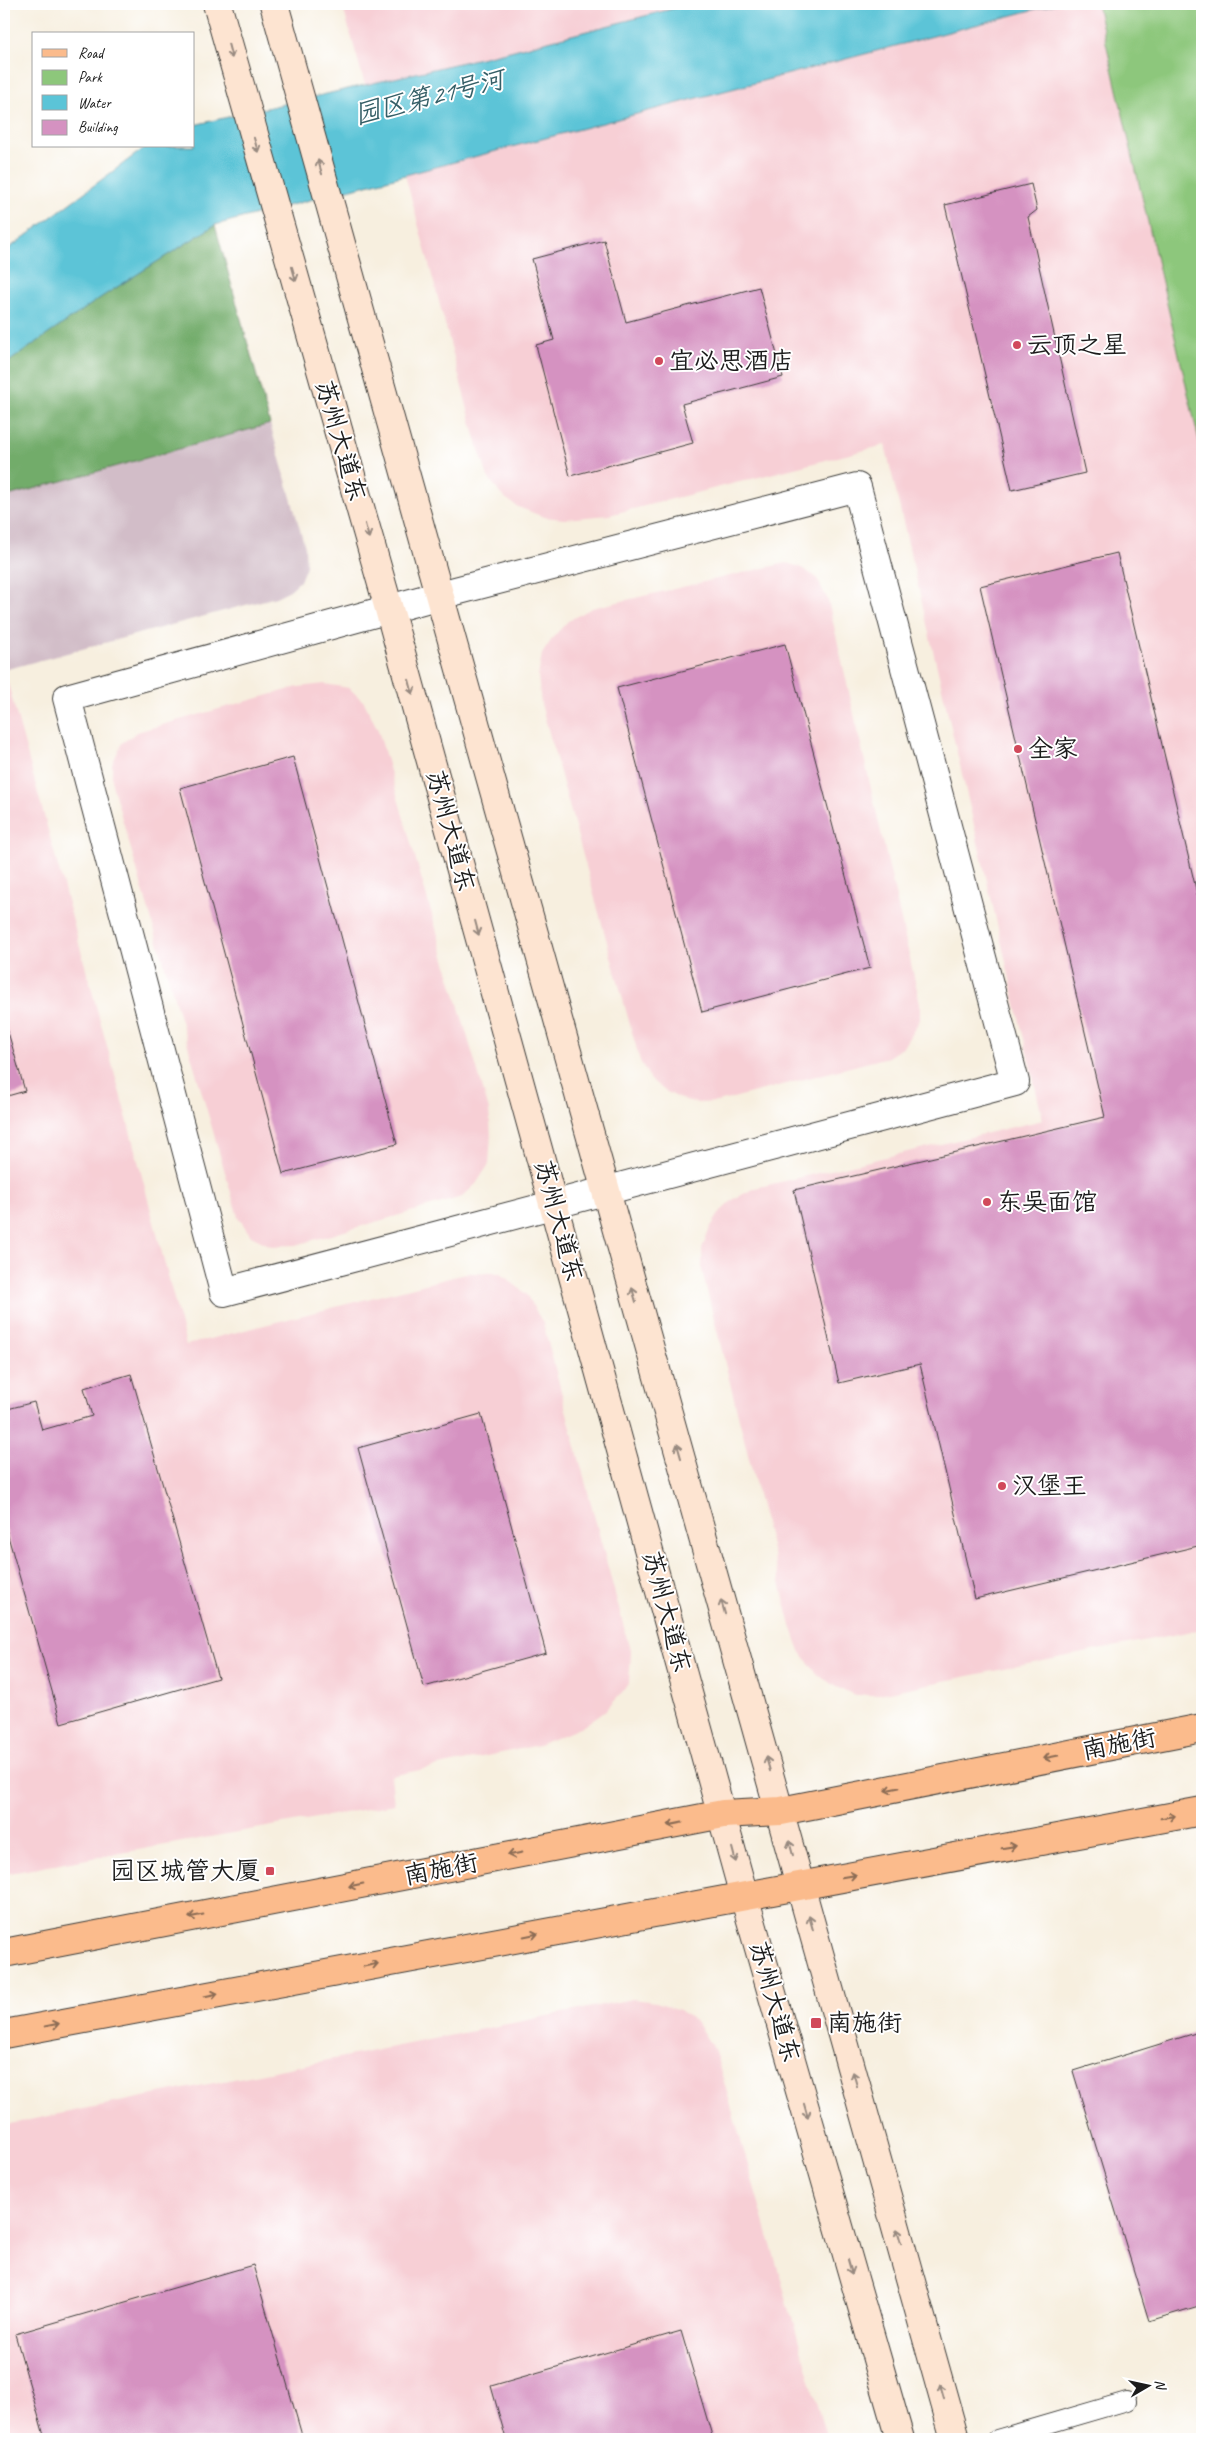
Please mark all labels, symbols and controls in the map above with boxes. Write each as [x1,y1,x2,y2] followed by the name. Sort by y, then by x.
[32,32,195,148] legend
[226,42,235,58] one-way arrow
[78,44,105,63] text: Road
[351,61,511,132] water label: 园区第21号河
[78,68,103,87] text: Park
[78,94,112,113] text: Water
[78,118,118,137] text: Building
[252,136,262,152] one-way arrow
[315,159,325,175] one-way arrow
[289,265,299,281] one-way arrow
[1027,329,1127,361] place label: 云顶之星
[1011,339,1023,351] marker: 云顶之星
[669,345,794,377] place label: 宜必思酒店
[653,355,665,367] marker: 宜必思酒店
[308,377,374,505] street label: 苏州大道东
[362,523,372,539] one-way arrow
[406,679,416,695] one-way arrow
[1028,733,1078,765] place label: 全家
[1012,743,1024,755] marker: 全家
[419,766,483,896] street label: 苏州大道东
[473,920,483,936] one-way arrow
[527,1156,591,1286] street label: 苏州大道东
[997,1186,1097,1218] place label: 东吴面馆
[981,1196,993,1208] marker: 东吴面馆
[629,1287,639,1303] one-way arrow
[673,1443,683,1459] one-way arrow
[1012,1470,1087,1502] place label: 汉堡王
[996,1480,1008,1492] marker: 汉堡王
[635,1547,699,1677] street label: 苏州大道东
[718,1600,728,1616] one-way arrow
[1079,1721,1159,1767] street label: 南施街
[1044,1753,1060,1763] one-way arrow
[762,1756,772,1772] one-way arrow
[884,1784,900,1794] one-way arrow
[1160,1812,1176,1822] one-way arrow
[667,1819,683,1829] one-way arrow
[786,1840,795,1856] one-way arrow
[1000,1841,1016,1851] one-way arrow
[401,1846,481,1892] street label: 南施街
[729,1847,739,1863] one-way arrow
[508,1850,524,1860] one-way arrow
[110,1855,260,1887] place label: 园区城管大厦
[264,1865,276,1877] marker: 园区城管大厦
[840,1870,856,1880] one-way arrow
[348,1881,364,1890] one-way arrow
[189,1911,205,1921] one-way arrow
[806,1915,816,1931] one-way arrow
[522,1930,538,1940] one-way arrow
[742,1938,808,2066] street label: 苏州大道东
[363,1960,379,1969] one-way arrow
[203,1990,219,1999] one-way arrow
[827,2007,902,2039] place label: 南施街
[809,2016,823,2030] marker: 南施街
[43,2019,59,2029] one-way arrow
[850,2072,859,2088] one-way arrow
[801,2102,811,2118] one-way arrow
[893,2228,903,2244] one-way arrow
[846,2259,856,2275] one-way arrow
[1124,2360,1174,2410] north arrow
[1151,2378,1170,2392] text: N
[937,2385,947,2401] one-way arrow

